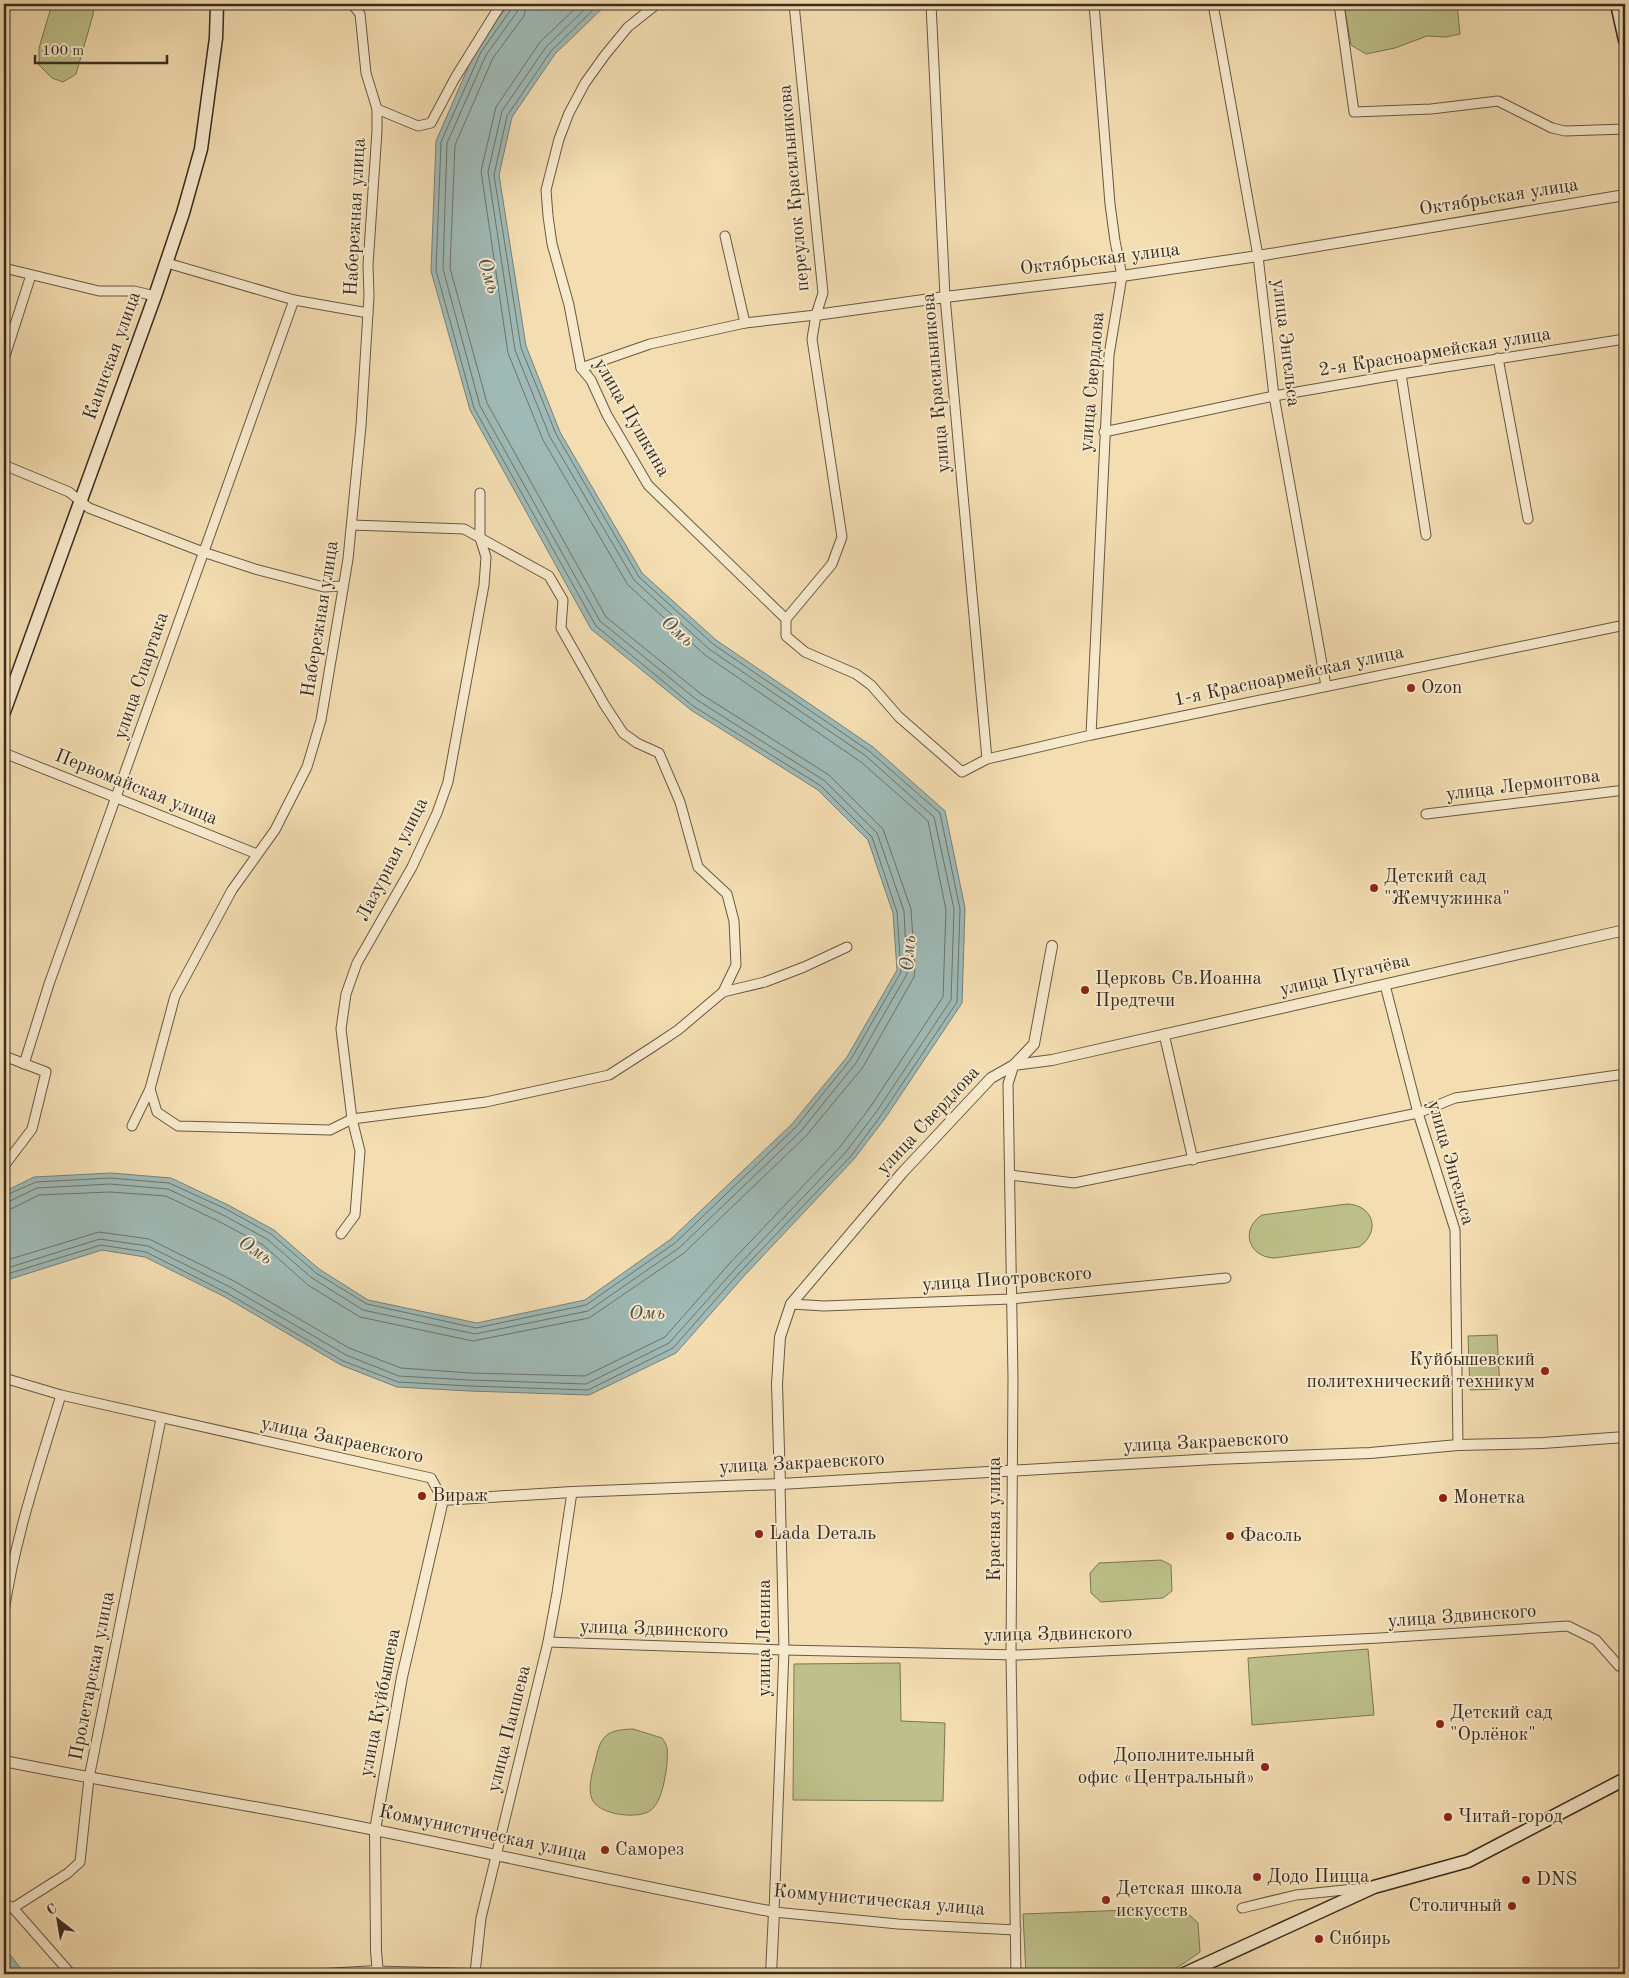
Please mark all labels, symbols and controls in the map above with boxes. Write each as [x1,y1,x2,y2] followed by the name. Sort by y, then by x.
[35,32,168,64] scale bar
[42,44,84,59] text: 100 m
[776,83,814,292] street label: переулок Красильникова
[342,137,370,297] street label: Набережная улица
[1418,176,1581,220] street label: Октябрьская улица
[1019,241,1182,279] street label: Октябрьская улица
[473,256,503,296] water label: Омь
[1268,278,1302,409] street label: улица Энгельса
[81,289,145,423] street label: Каинская улица
[920,291,954,474] street label: улица Красильникова
[1077,311,1109,453] street label: улица Свердлова
[1318,325,1553,381] street label: 2-я Красноармейская улица
[590,356,673,481] street label: улица Пушкина
[299,539,343,699] street label: Набережная улица
[111,609,173,742] street label: улица Спартака
[657,612,697,652] water label: Омь
[1172,643,1406,711] street label: 1-я Красноармейская улица
[1421,679,1462,698] place label: Ozon
[1405,682,1417,694] marker: Ozon
[52,747,221,830] street label: Первомайская улица
[1445,767,1602,805] street label: улица Лермонтова
[354,795,433,925] street label: Лазурная улица
[1384,868,1510,909] place label: Детский сад "Жемчужинка"
[1368,882,1380,894] marker: Детский сад "Жемчужинка"
[898,934,920,972] water label: Омь
[1278,952,1412,1000] street label: улица Пугачёва
[1095,970,1262,1011] place label: Церковь Св.Иоанна Предтечи
[1079,984,1091,996] marker: Церковь Св.Иоанна Предтечи
[874,1063,984,1179] street label: улица Свердлова
[1423,1099,1477,1228] street label: улица Энгельса
[234,1233,276,1269] water label: Омь
[922,1265,1092,1295] street label: улица Пиотровского
[629,1304,665,1324] water label: Омь
[1307,1351,1535,1392] place label: Куйбышевский политехнический техникум
[1539,1365,1551,1377] marker: Куйбышевский политехнический техникум
[259,1414,425,1468] street label: улица Закраевского
[1123,1429,1289,1457] street label: улица Закраевского
[719,1450,885,1478] street label: улица Закраевского
[986,1456,1005,1581] street label: Красная улица
[432,1487,489,1506] place label: Вираж
[1453,1489,1526,1508] place label: Монетка
[416,1490,428,1502] marker: Вираж
[1437,1492,1449,1504] marker: Монетка
[769,1525,876,1544] place label: Lada Dеталь
[1240,1527,1302,1546] place label: Фасоль
[753,1528,765,1540] marker: Lada Dеталь
[1224,1530,1236,1542] marker: Фасоль
[756,1578,775,1697] street label: улица Ленина
[67,1589,119,1762] street label: Пролетарская улица
[1387,1602,1537,1632] street label: улица Здвинского
[579,1618,729,1642] street label: улица Здвинского
[983,1624,1133,1646] street label: улица Здвинского
[357,1627,405,1779] street label: улица Куйбышева
[485,1663,535,1795] street label: улица Папшева
[1450,1704,1553,1745] place label: Детский сад "Орлёнок"
[1434,1718,1446,1730] marker: Детский сад "Орлёнок"
[1078,1747,1255,1788] place label: Дополнительный офис «Центральный»
[1259,1761,1271,1773] marker: Дополнительный офис «Центральный»
[377,1803,590,1866] street label: Коммунистическая улица
[1458,1808,1563,1827] place label: Читай-город
[1442,1811,1454,1823] marker: Читай-город
[615,1841,684,1860] place label: Саморез
[599,1844,611,1856] marker: Саморез
[1267,1868,1370,1887] place label: Додо Пицца
[1251,1871,1263,1883] marker: Додо Пицца
[1536,1871,1577,1890] place label: DNS
[1520,1874,1532,1886] marker: DNS
[1116,1880,1243,1921] place label: Детская школа искусств
[772,1882,986,1920] street label: Коммунистическая улица
[1100,1894,1112,1906] marker: Детская школа искусств
[32,1896,82,1946] north arrow
[1408,1897,1502,1916] place label: Столичный
[1506,1900,1518,1912] marker: Столичный
[44,1901,59,1918] text: С
[1329,1930,1390,1949] place label: Сибирь
[1313,1933,1325,1945] marker: Сибирь

